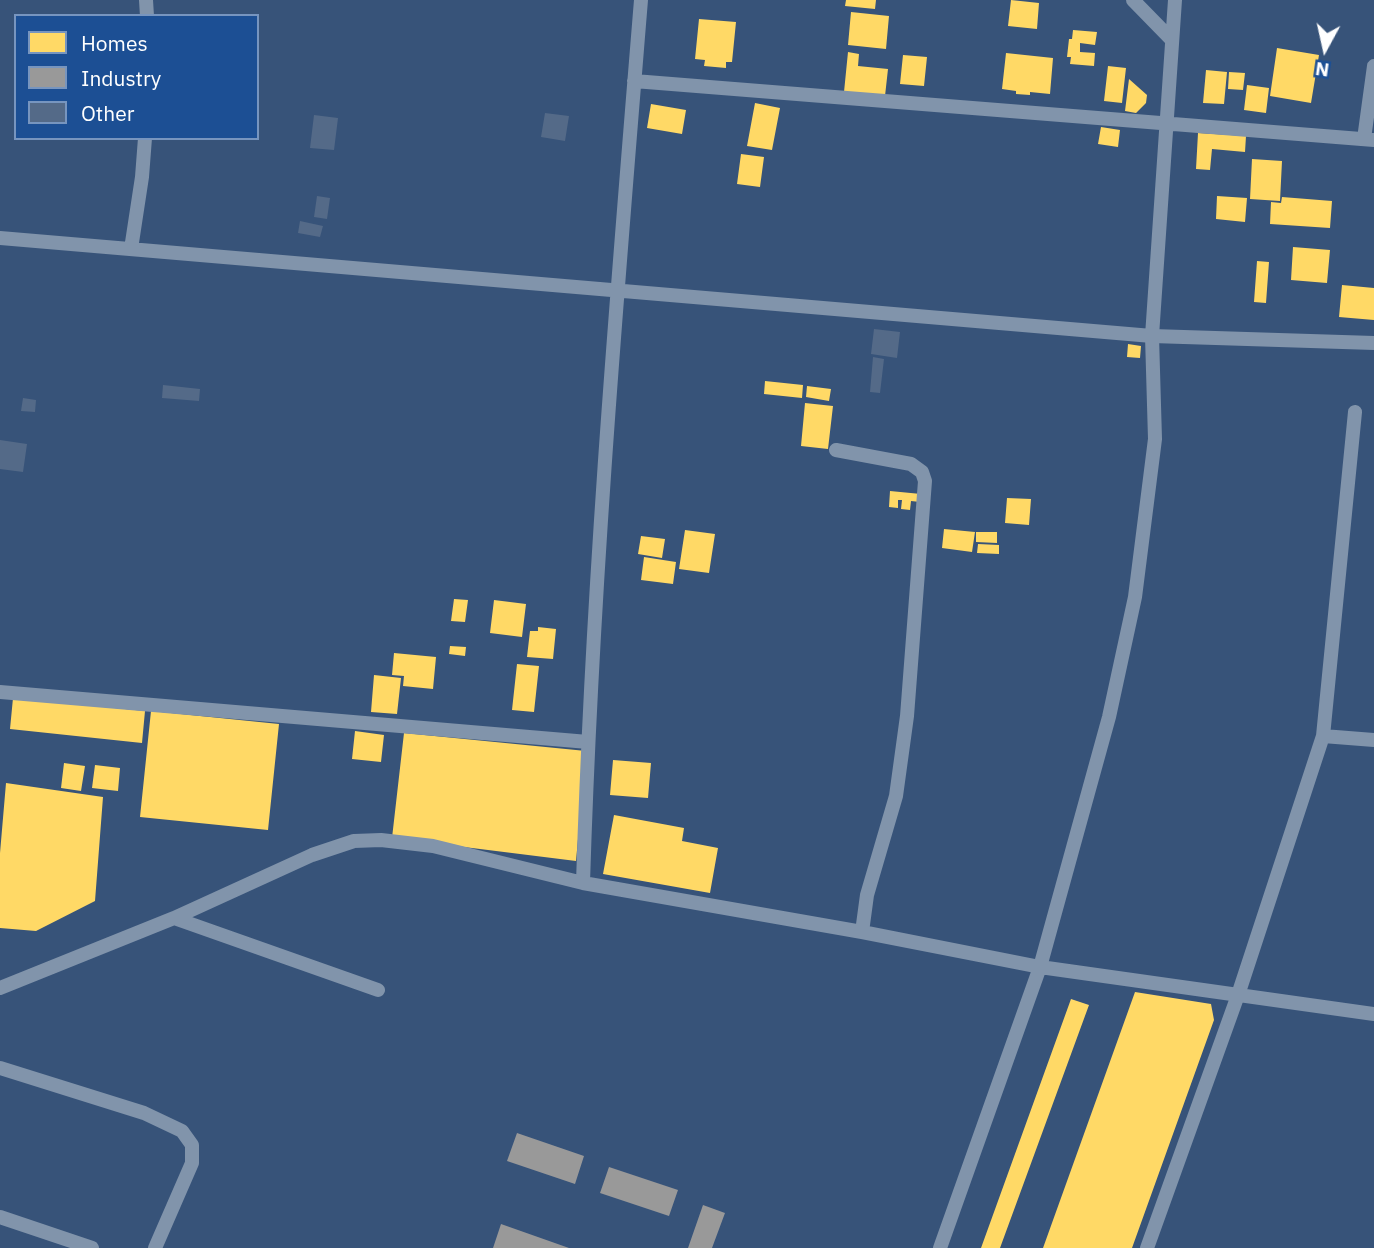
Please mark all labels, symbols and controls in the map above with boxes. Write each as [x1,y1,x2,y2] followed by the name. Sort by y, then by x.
[14,14,259,140] legend
[1290,14,1360,84] north arrow
[81,29,148,57] text: Homes
[1314,57,1331,83] text: N
[81,64,161,92] text: Industry
[81,99,134,127] text: Other

